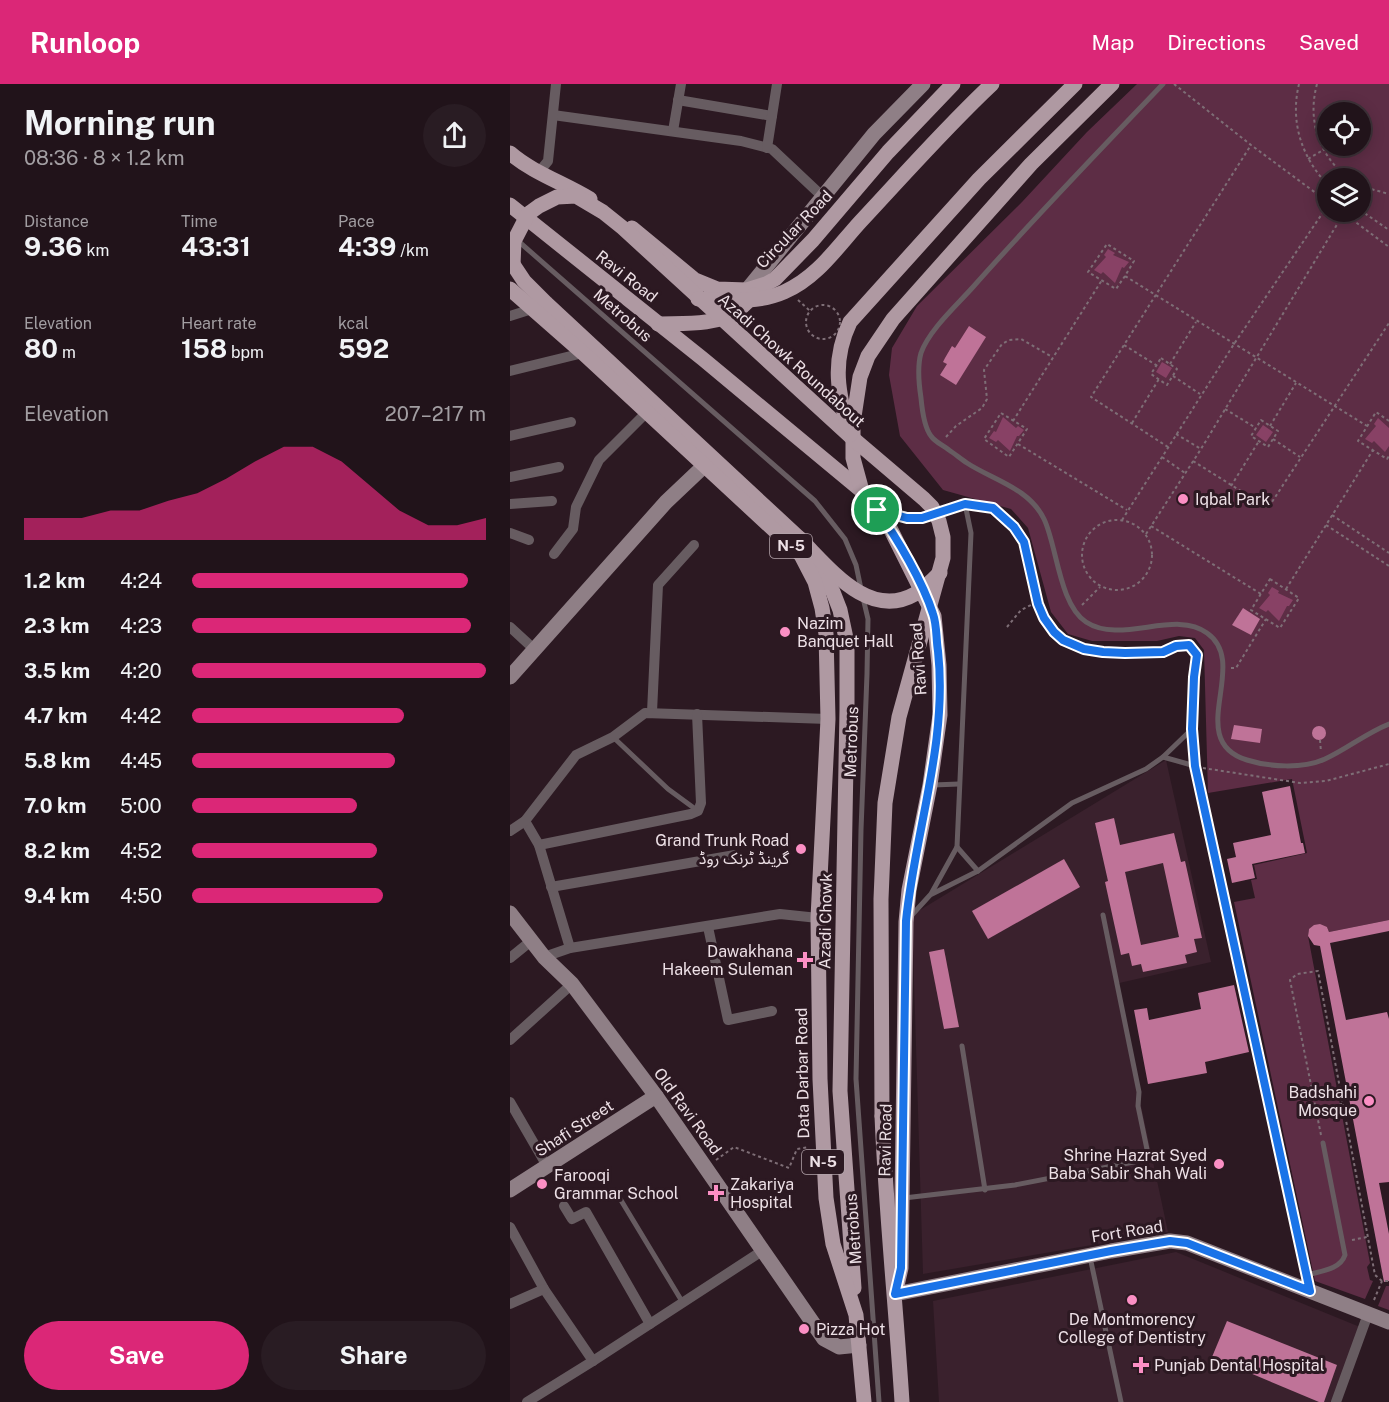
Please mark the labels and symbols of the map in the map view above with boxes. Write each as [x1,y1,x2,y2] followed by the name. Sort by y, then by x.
[752,186,836,272] street label: Circular Road
[592,246,661,306] street label: Ravi Road
[590,285,656,346] street label: Metrobus
[714,289,869,431] street label: Azadi Chowk Roundabout
[851,484,902,535] pin
[1195,490,1270,509] place label: Iqbal Park
[1176,492,1190,506] marker: Iqbal Park
[770,534,812,558] road number: N-5
[797,614,894,651] place label: Nazim Banquet Hall
[906,622,931,696] street label: Ravi Road
[778,625,792,639] marker: Nazim Banquet Hall
[841,706,862,778] street label: Metrobus
[655,831,789,868] place label: Grand Trunk Road گرینڈ ٹرنک روڈ
[794,842,808,856] marker: Grand Trunk Road گرینڈ ٹرنک روڈ
[815,873,836,969] street label: Azadi Chowk
[662,942,793,979] place label: Dawakhana Hakeem Suleman
[798,953,812,967] marker: Dawakhana Hakeem Suleman
[792,1007,813,1139] street label: Data Darbar Road
[650,1064,725,1158] street label: Old Ravi Road
[1289,1083,1357,1120] place label: Badshahi Mosque
[1362,1094,1376,1108] marker: Badshahi Mosque
[532,1096,617,1161] street label: Shafi Street
[875,1103,896,1177] street label: Ravi Road
[1048,1146,1207,1183] place label: Shrine Hazrat Syed Baba Sabir Shah Wali
[802,1150,844,1174] road number: N-5
[1212,1157,1226,1171] marker: Shrine Hazrat Syed Baba Sabir Shah Wali
[554,1166,679,1203] place label: Farooqi Grammar School
[730,1175,794,1212] place label: Zakariya Hospital
[535,1177,549,1191] marker: Farooqi Grammar School
[707,1184,725,1202] marker: Zakariya Hospital
[842,1193,865,1265] street label: Metrobus
[1090,1216,1164,1247] street label: Fort Road
[1125,1293,1139,1307] marker: De Montmorency College of Dentistry
[1058,1310,1206,1347] place label: De Montmorency College of Dentistry
[816,1320,886,1339] place label: Pizza Hot
[797,1322,811,1336] marker: Pizza Hot
[1132,1356,1150,1374] marker: Punjab Dental Hospital
[1154,1356,1325,1375] place label: Punjab Dental Hospital

